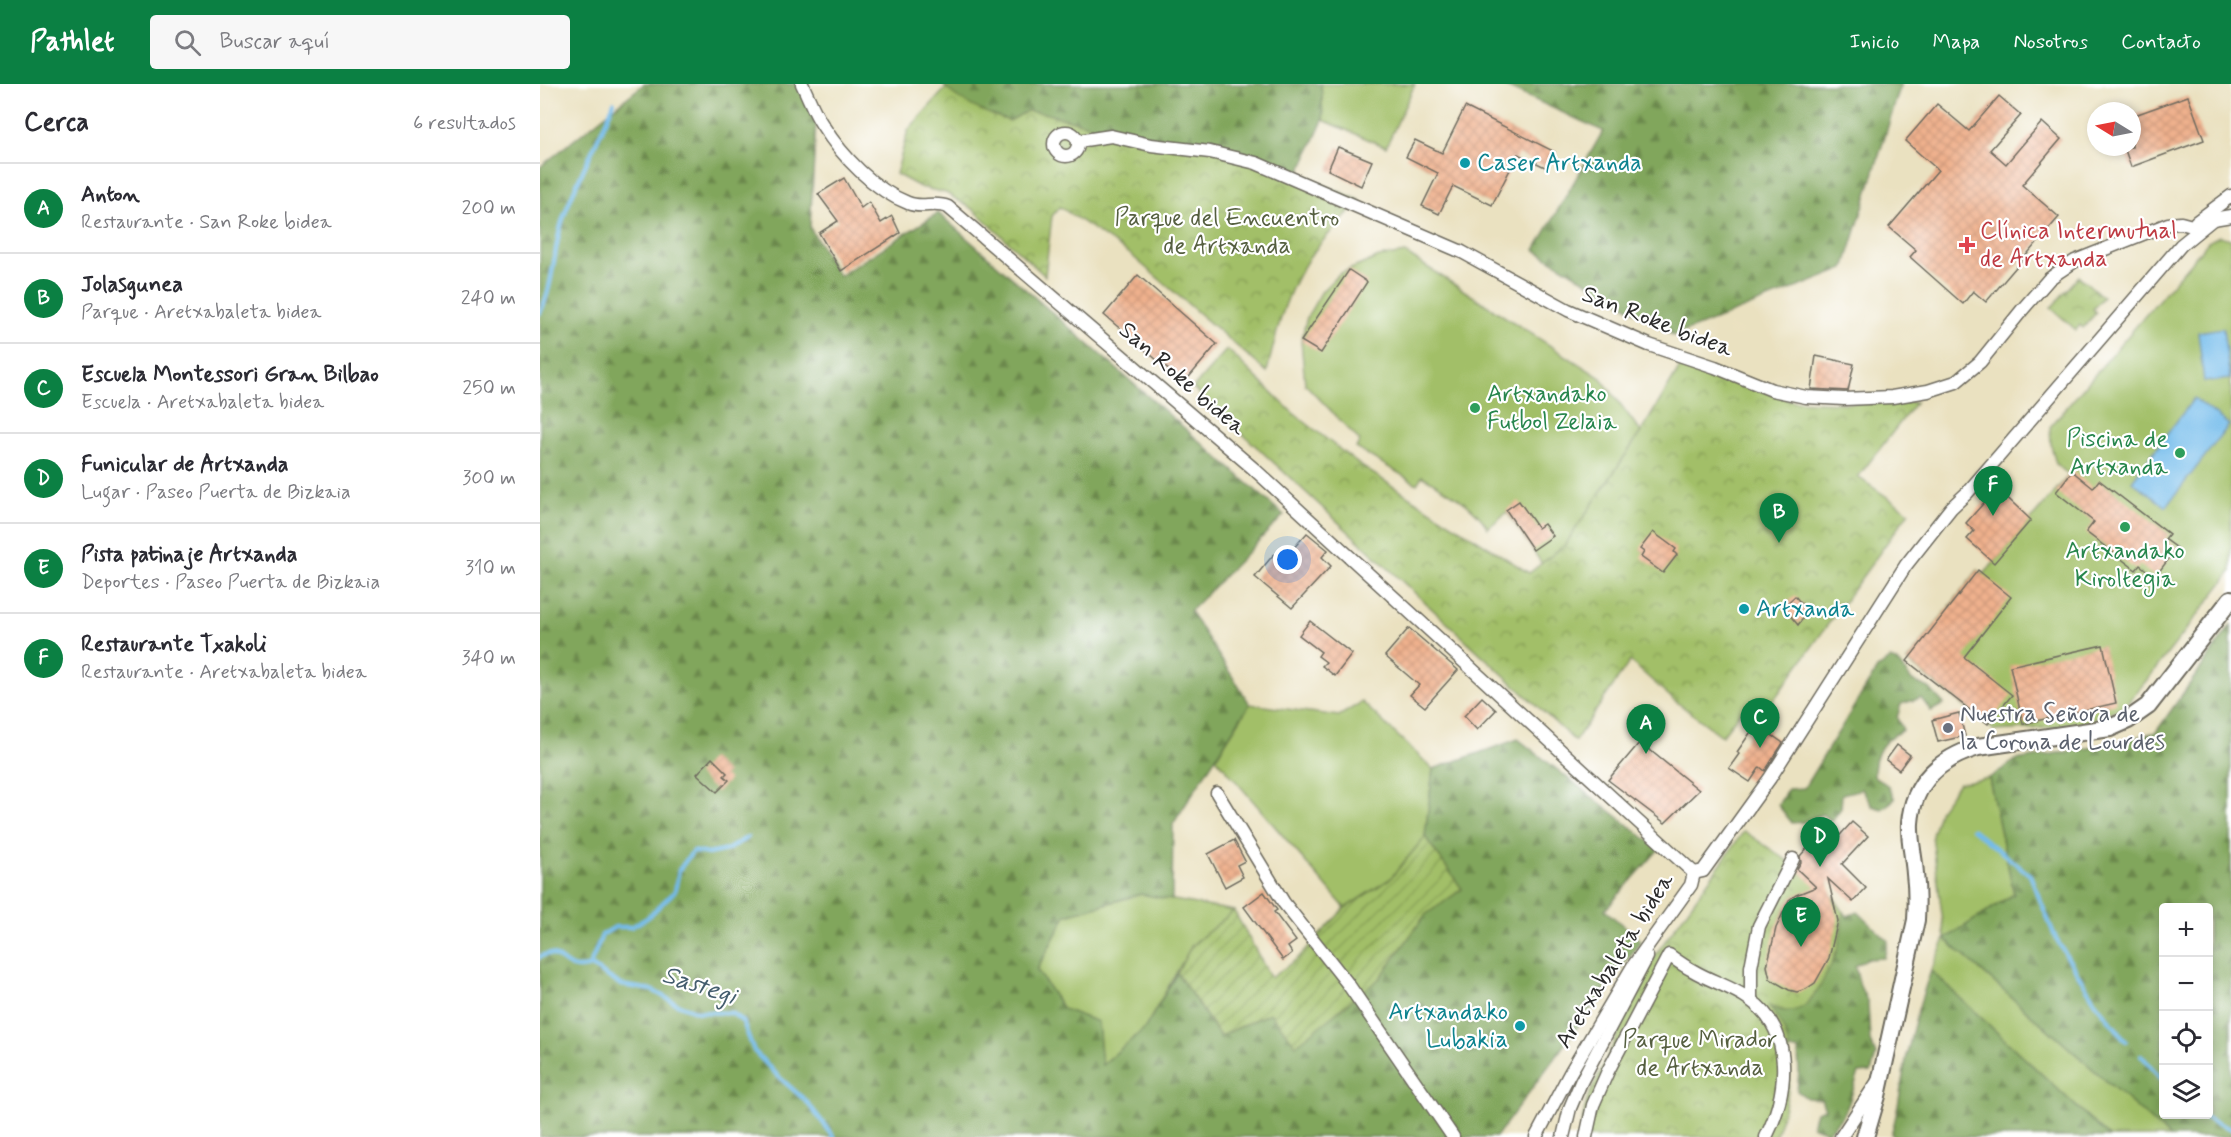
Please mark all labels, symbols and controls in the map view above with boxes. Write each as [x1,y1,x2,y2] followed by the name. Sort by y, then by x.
[150,15,570,69] search box
[30,24,114,61] text: Pathlet
[171,26,204,59] icon: search
[219,28,330,56] text: Buscar aquí
[1850,28,1900,56] text: Inicio
[1933,28,1980,56] text: Mapa
[2013,28,2088,56] text: Nosotros
[2121,28,2201,56] text: Contacto
[2087,102,2141,156] north arrow
[24,106,89,140] text: Cerca
[413,110,516,137] text: 6 resultados
[1477,148,1642,179] place label: Caser Artxanda
[1458,156,1472,170] marker: Caser Artxanda
[81,181,140,209] text: Anton
[37,195,50,222] text: A
[461,195,516,222] text: 200 m
[1115,203,1339,262] park label: Parque del Encuentro de Artxanda
[81,209,332,236] text: Restaurante · San Roke bidea
[1980,216,2177,275] place label: Clínica Intermutual de Artxanda
[1958,236,1976,254] marker: Clínica Intermutual de Artxanda
[81,271,183,299] text: Jolasgunea
[1577,279,1737,365] street label: San Roke bidea
[37,285,50,312] text: B
[461,285,516,312] text: 240 m
[81,299,322,326] text: Parque · Aretxabaleta bidea
[1112,315,1253,443] street label: San Roke bidea
[81,361,379,389] text: Escuela Montessori Gran Bilbao
[36,375,51,402] text: C
[462,375,516,402] text: 250 m
[1487,379,1618,438] place label: Artxandako Futbol Zelaia
[81,389,324,416] text: Escuela · Aretxabaleta bidea
[1468,401,1482,415] marker: Artxandako Futbol Zelaia
[2066,424,2169,483] place label: Piscina de Artxanda
[2173,446,2187,460] marker: Piscina de Artxanda
[81,451,289,479] text: Funicular de Artxanda
[37,465,50,492] text: D
[462,465,516,492] text: 300 m
[1974,466,2012,516] pin: F
[81,479,351,506] text: Lugar · Paseo Puerta de Bizkaia
[1760,494,1798,543] pin: B
[2118,520,2132,534] marker: Artxandako Kiroltegia
[2065,536,2185,597] place label: Artxandako Kiroltegia
[81,541,297,569] text: Pista patinaje Artxanda
[1273,545,1302,574] your location
[38,555,49,582] text: E
[465,555,516,582] text: 310 m
[81,569,380,596] text: Deportes · Paseo Puerta de Bizkaia
[1756,594,1855,625] place label: Artxanda
[1737,602,1751,616] marker: Artxanda
[81,631,266,659] text: Restaurante Txakoli
[38,645,49,672] text: F
[461,645,516,672] text: 340 m
[81,659,367,686] text: Restaurante · Aretxabaleta bidea
[1740,698,1780,748] pin: C
[1960,699,2165,758] place label: Nuestra Señora de la Corona de Lourdes
[1626,704,1666,754] pin: A
[1941,721,1955,735] marker: Nuestra Señora de la Corona de Lourdes
[1800,818,1840,867] pin: D
[1549,867,1682,1054] street label: Aretxabaleta bidea
[1782,898,1820,947] pin: E
[2159,903,2213,1119] map controls
[2159,903,2213,957] button: +
[2159,957,2213,1011] button: −
[658,958,742,1014] water label: Sastegi
[1388,997,1508,1056] place label: Artxandako Lubakia
[2159,1011,2213,1065] button: locate
[1513,1019,1527,1033] marker: Artxandako Lubakia
[1623,1025,1777,1084] park label: Parque Mirador de Artxanda
[2159,1065,2213,1119] button: layers

